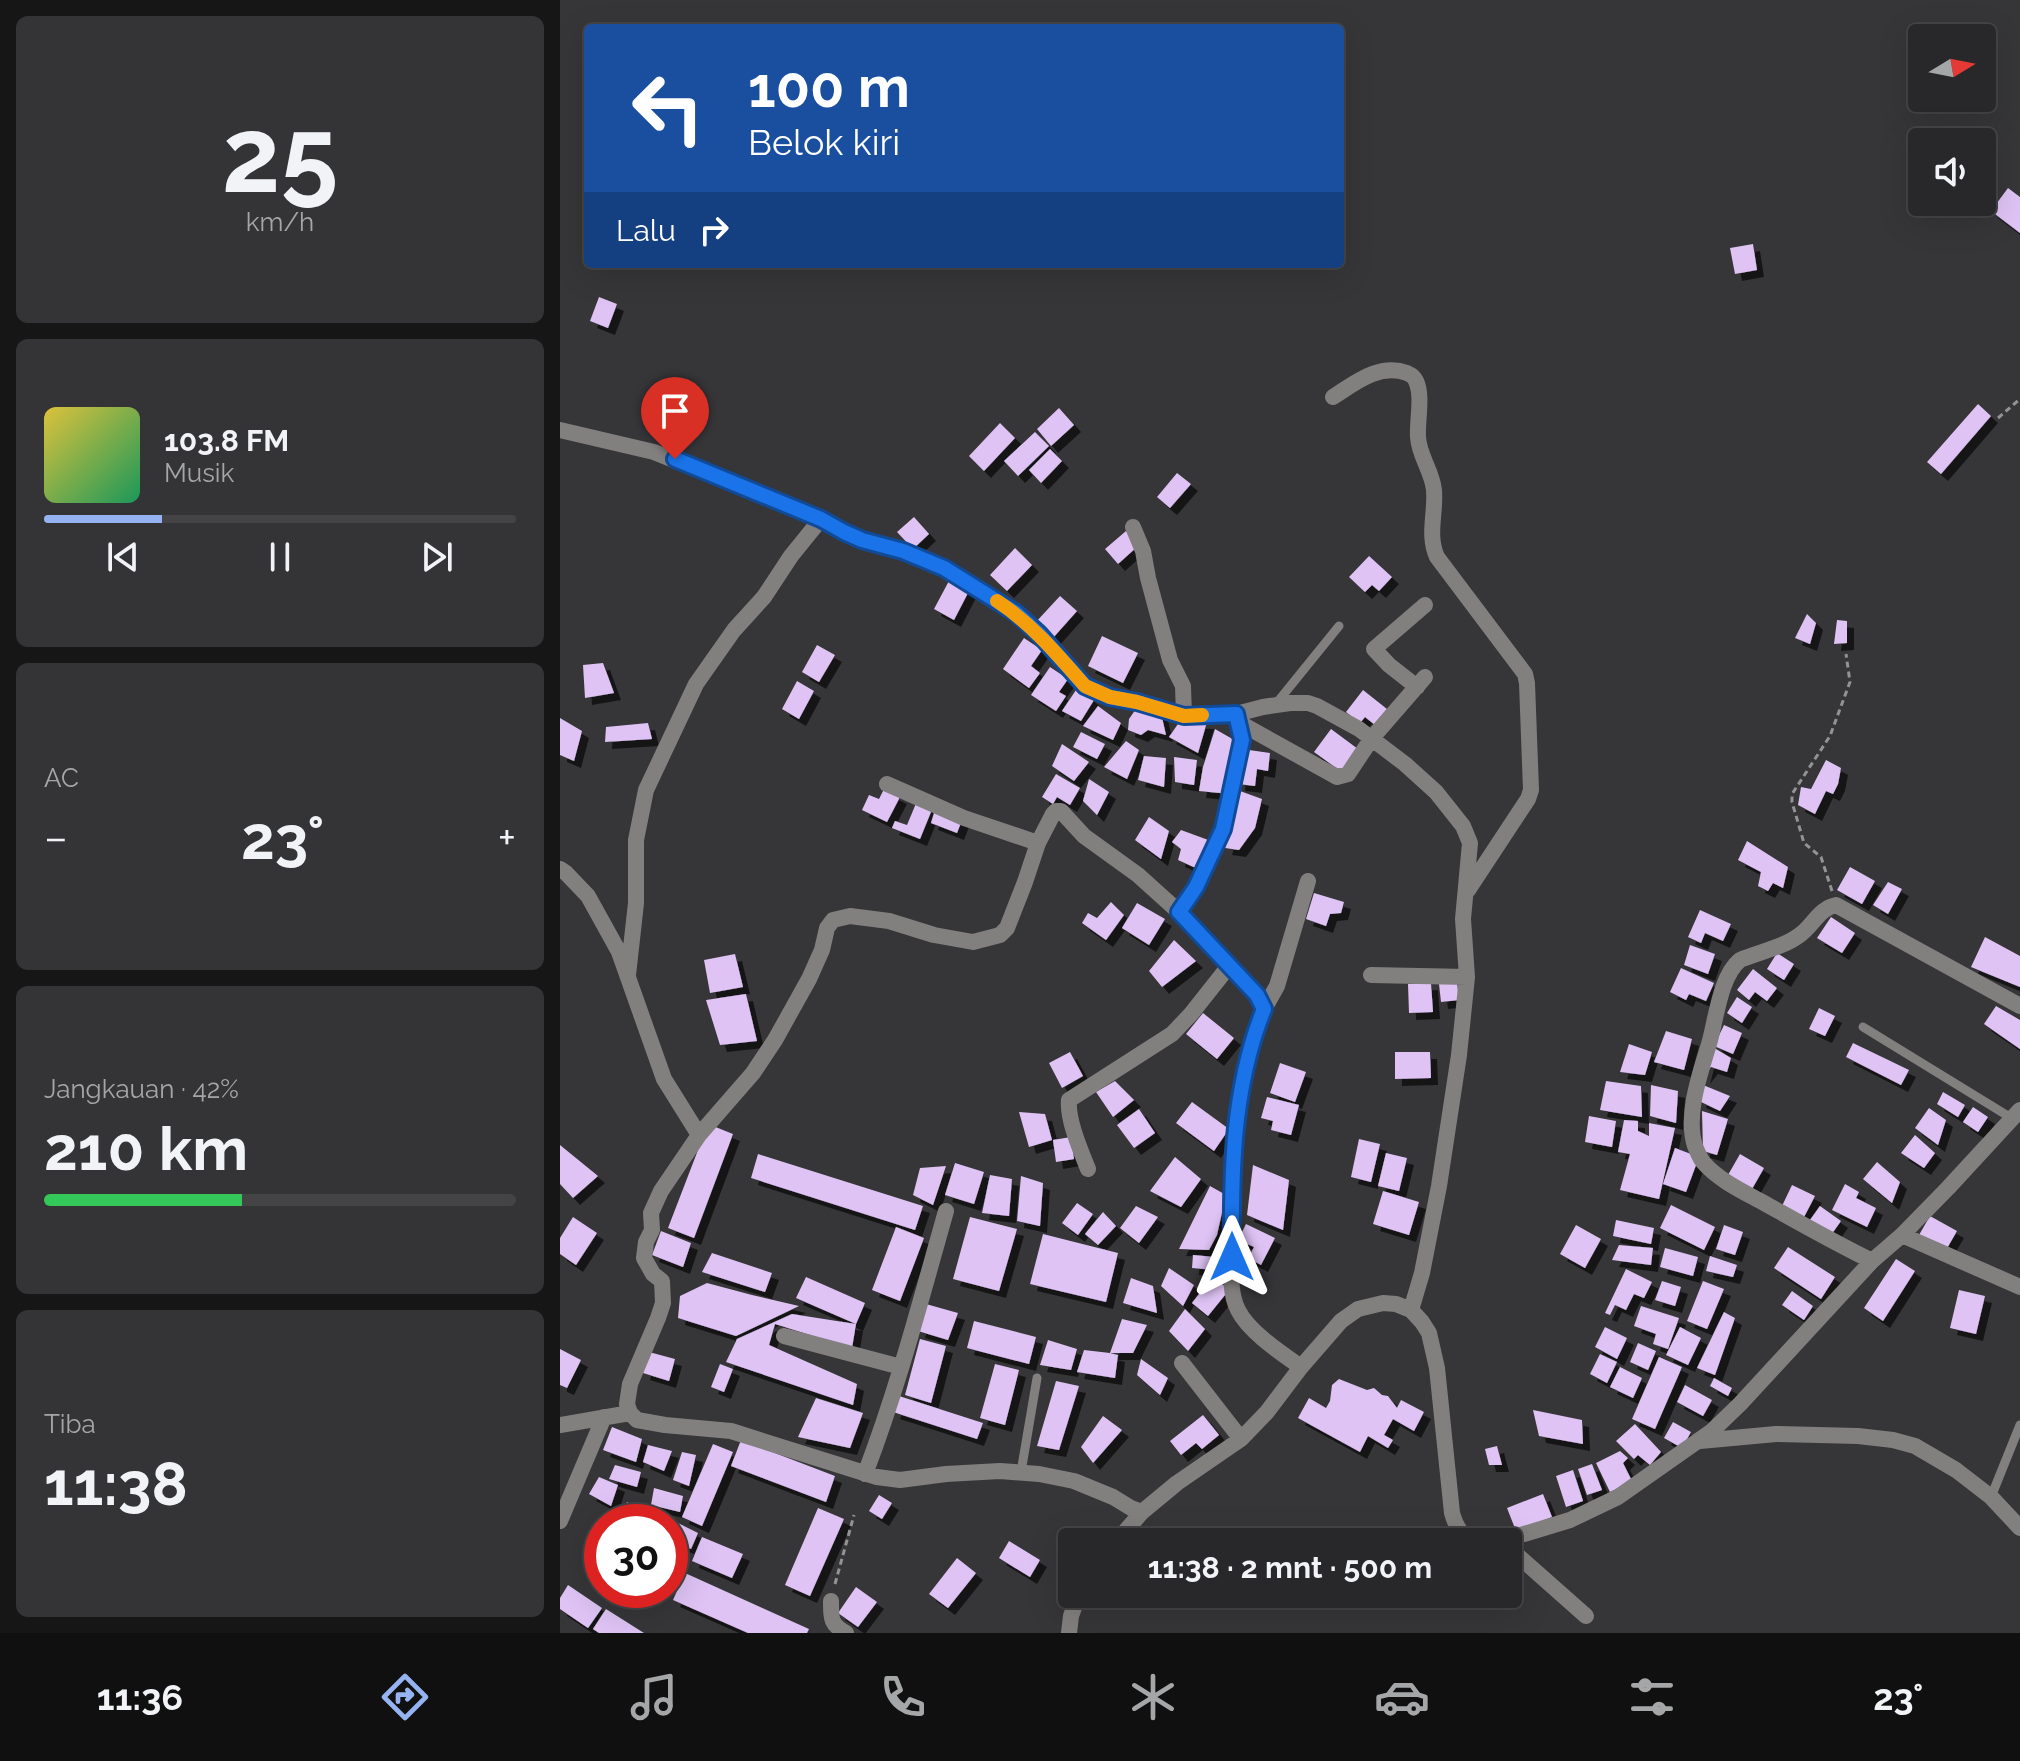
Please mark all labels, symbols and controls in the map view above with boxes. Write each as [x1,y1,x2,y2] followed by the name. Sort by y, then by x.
[1908,24,1996,112] north arrow
[1908,24,1996,216] map controls
[748,54,910,120] text: 100 m
[616,56,720,160] icon: left
[222,94,338,216] text: 25
[748,121,900,163] text: Belok kiri
[1908,128,1996,216] button: sound
[246,207,314,237] text: km/h
[692,208,736,252] icon: right
[616,213,676,248] text: Lalu
[641,377,709,459] pin
[653,389,697,433] icon: arrive
[164,423,289,458] text: 103.8 FM
[164,458,234,488] text: Musik
[101,535,145,579] icon: previous
[258,535,302,579] icon: pause
[415,535,459,579] icon: next
[44,763,79,793] text: AC
[241,803,324,873] text: 23°
[44,812,68,863] text: −
[498,812,516,863] text: +
[44,1074,239,1104] text: Jangkauan · 42%
[44,1114,248,1184] text: 210 km
[1190,1215,1274,1299] position arrow
[44,1409,96,1439] text: Tiba
[44,1449,188,1519] text: 11:38
[584,1504,688,1608] speed limit sign: 30
[1148,1550,1432,1585] text: 11:38 · 2 mnt · 500 m
[377,1669,433,1725] icon: directions
[626,1669,682,1725] icon: music
[875,1669,931,1725] icon: phone
[1125,1669,1181,1725] icon: climate
[1374,1669,1430,1725] icon: car
[1624,1669,1680,1725] icon: filters
[97,1676,183,1718] text: 11:36
[1873,1676,1923,1718] text: 23°

